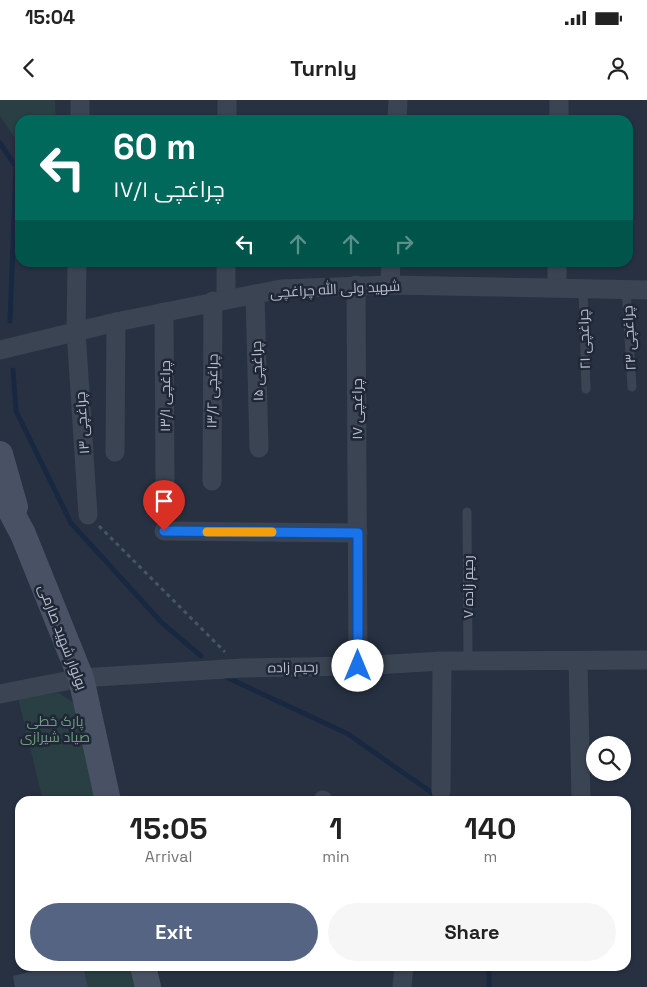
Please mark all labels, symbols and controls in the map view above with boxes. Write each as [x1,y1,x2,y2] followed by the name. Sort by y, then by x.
[25,5,75,30] text: 15:04
[15,54,43,82] icon: back
[290,54,357,82] text: Turnly
[604,54,632,82] icon: person
[113,125,196,169] text: 60 m
[30,135,95,200] icon: left
[113,175,225,203] text: چراغچی ۱۷/۱
[231,230,259,258] icon: left
[284,230,312,258] icon: ahead
[337,230,365,258] icon: ahead
[390,230,418,258] icon: right
[269,277,401,302] street label: شهید ولی الله چراغچی
[618,305,641,371] street label: چراغچی ۲۳
[574,309,595,369] street label: چراغچی ۲۱
[247,340,268,402] street label: چراغچی ۱۵
[202,353,223,429] street label: چراغچی ۱۳/۲
[156,360,175,432] street label: چراغچی ۱۳/۱
[348,378,367,440] street label: چراغچی ۱۷
[71,391,94,455] street label: چراغچی ۱۳
[143,480,185,531] pin
[150,487,178,515] icon: arrive
[459,555,478,619] street label: رحیم زاده ۷
[35,582,91,692] street label: بولوار شهید صارمی
[331,639,383,691] position arrow
[267,658,319,677] street label: رحیم زاده
[20,712,90,746] park label: پارک خطی صیاد شیرازی
[586,736,631,781] map controls
[586,736,631,781] button: search
[130,809,208,848] text: 15:05
[329,809,343,848] text: 1
[464,809,516,848] text: 140
[145,846,192,867] text: Arrival
[322,846,350,867] text: min
[483,846,497,867] text: m
[30,903,318,961] button: Exit
[328,903,616,961] button: Share

